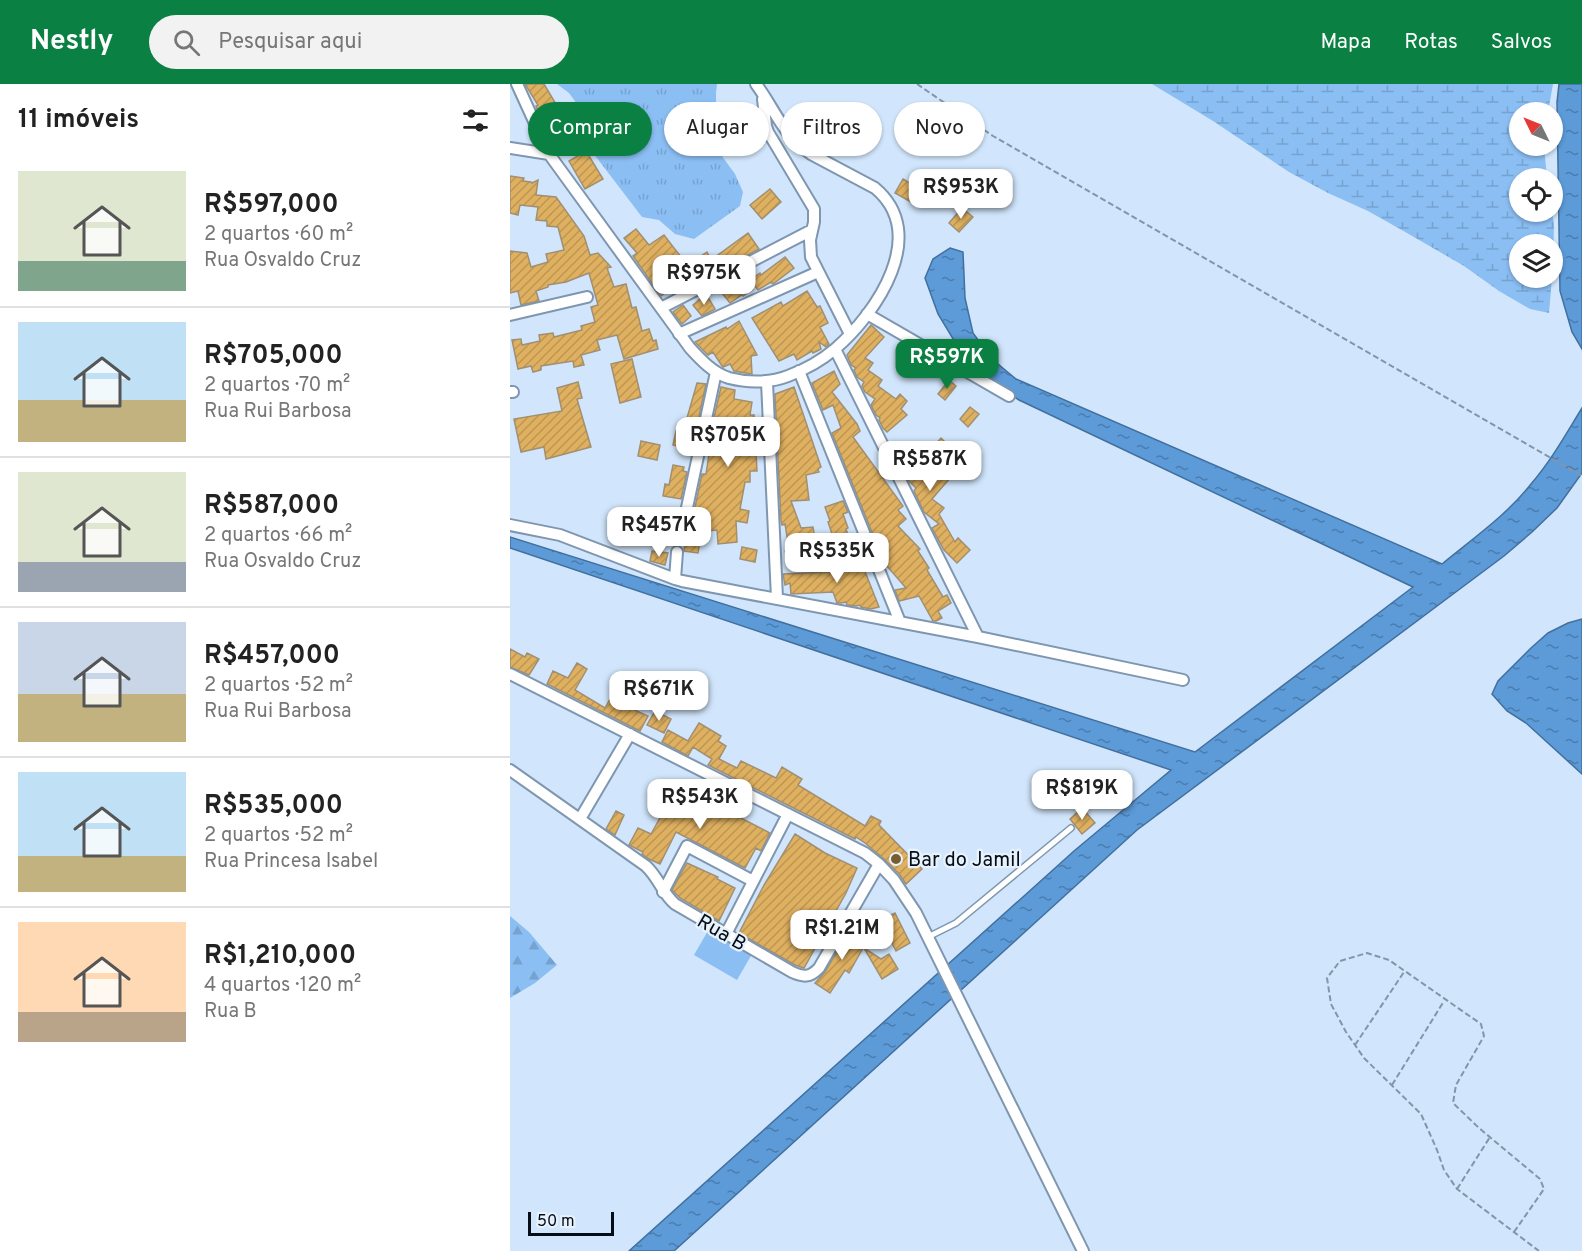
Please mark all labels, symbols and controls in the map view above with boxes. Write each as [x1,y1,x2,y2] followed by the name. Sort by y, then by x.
[149,15,569,69] search box
[30,24,113,60] text: Nestly
[170,26,203,59] icon: search
[218,29,362,56] text: Pesquisar aqui
[1321,29,1371,56] text: Mapa
[1404,29,1458,56] text: Rotas
[1491,29,1552,56] text: Salvos
[528,102,652,156] chip: Comprar
[664,102,769,156] chip: Alugar
[781,102,882,156] chip: Filtros
[894,102,985,156] chip: Novo
[1509,102,1563,156] north arrow
[1509,102,1563,288] map controls
[18,104,139,137] text: 11 imóveis
[459,104,492,137] icon: filters
[1509,168,1563,222] button: locate
[912,169,1010,220] pin: R$953K
[923,175,999,201] text: R$953K
[204,189,339,222] text: R$597,000
[66,195,138,267] icon: home
[204,222,353,248] text: 2 quartos · 60 m²
[1509,234,1563,288] button: layers
[204,248,361,274] text: Rua Osvaldo Cruz
[655,255,753,306] pin: R$975K
[667,261,741,287] text: R$975K
[898,339,996,390] pin: R$597K
[204,340,343,373] text: R$705,000
[910,345,984,371] text: R$597K
[66,346,138,418] icon: home
[204,373,350,399] text: 2 quartos · 70 m²
[204,399,352,425] text: Rua Rui Barbosa
[679,417,777,468] pin: R$705K
[690,423,766,449] text: R$705K
[881,441,979,492] pin: R$587K
[892,447,968,473] text: R$587K
[204,490,339,523] text: R$587,000
[66,496,138,568] icon: home
[610,507,708,558] pin: R$457K
[621,513,697,539] text: R$457K
[204,523,352,549] text: 2 quartos · 66 m²
[788,533,886,584] pin: R$535K
[799,539,875,565] text: R$535K
[204,549,361,575] text: Rua Osvaldo Cruz
[204,640,340,673] text: R$457,000
[66,646,138,718] icon: home
[610,671,708,722] pin: R$671K
[204,673,353,699] text: 2 quartos · 52 m²
[623,677,695,703] text: R$671K
[204,699,352,725] text: Rua Rui Barbosa
[1033,770,1131,821] pin: R$819K
[1046,776,1118,802] text: R$819K
[651,779,749,830] pin: R$543K
[661,785,739,811] text: R$543K
[204,790,343,823] text: R$535,000
[66,796,138,868] icon: home
[204,823,353,849] text: 2 quartos · 52 m²
[908,848,1021,874] place label: Bar do Jamil
[204,849,378,875] text: Rua Princesa Isabel
[889,852,903,866] marker: Bar do Jamil
[692,909,750,958] street label: Rua B
[787,910,897,961] pin: R$1.21M
[804,916,880,942] text: R$1.21M
[204,940,356,973] text: R$1,210,000
[66,946,138,1018] icon: home
[204,973,361,999] text: 4 quartos · 120 m²
[204,999,257,1025] text: Rua B
[528,1209,614,1236] scale bar
[537,1212,575,1232] text: 50 m

